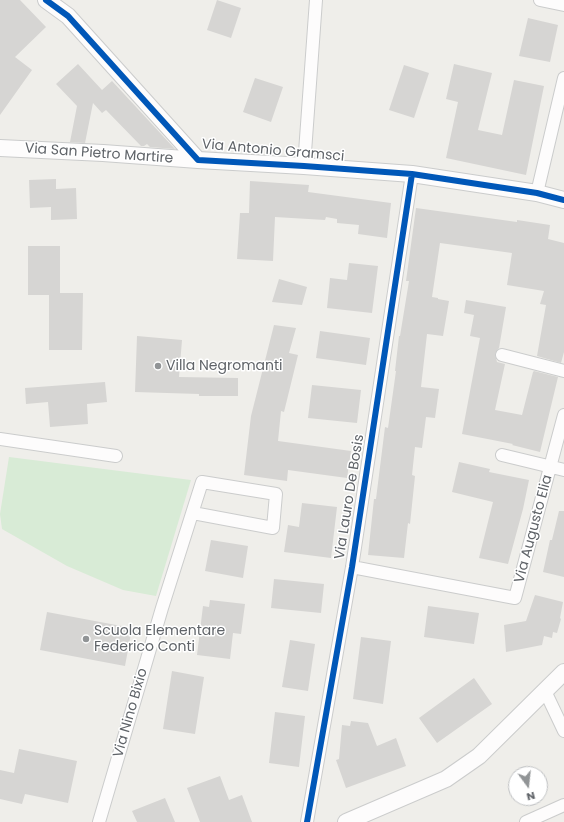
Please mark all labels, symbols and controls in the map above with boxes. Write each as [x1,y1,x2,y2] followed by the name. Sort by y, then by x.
[201,136,345,166] street label: Via Antonio Gramsci
[24,140,174,168] street label: Via San Pietro Martire
[166,358,283,374] place label: Villa Negromanti
[153,361,163,371] marker: Villa Negromanti
[332,433,368,561] street label: Via Lauro De Bosis
[511,473,557,585] street label: Via Augusto Elia
[94,623,225,656] place label: Scuola Elementare Federico Conti
[81,634,91,644] marker: Scuola Elementare Federico Conti
[110,666,152,760] street label: Via Nino Bixio
[508,766,548,806] north arrow
[525,788,537,805] text: N

